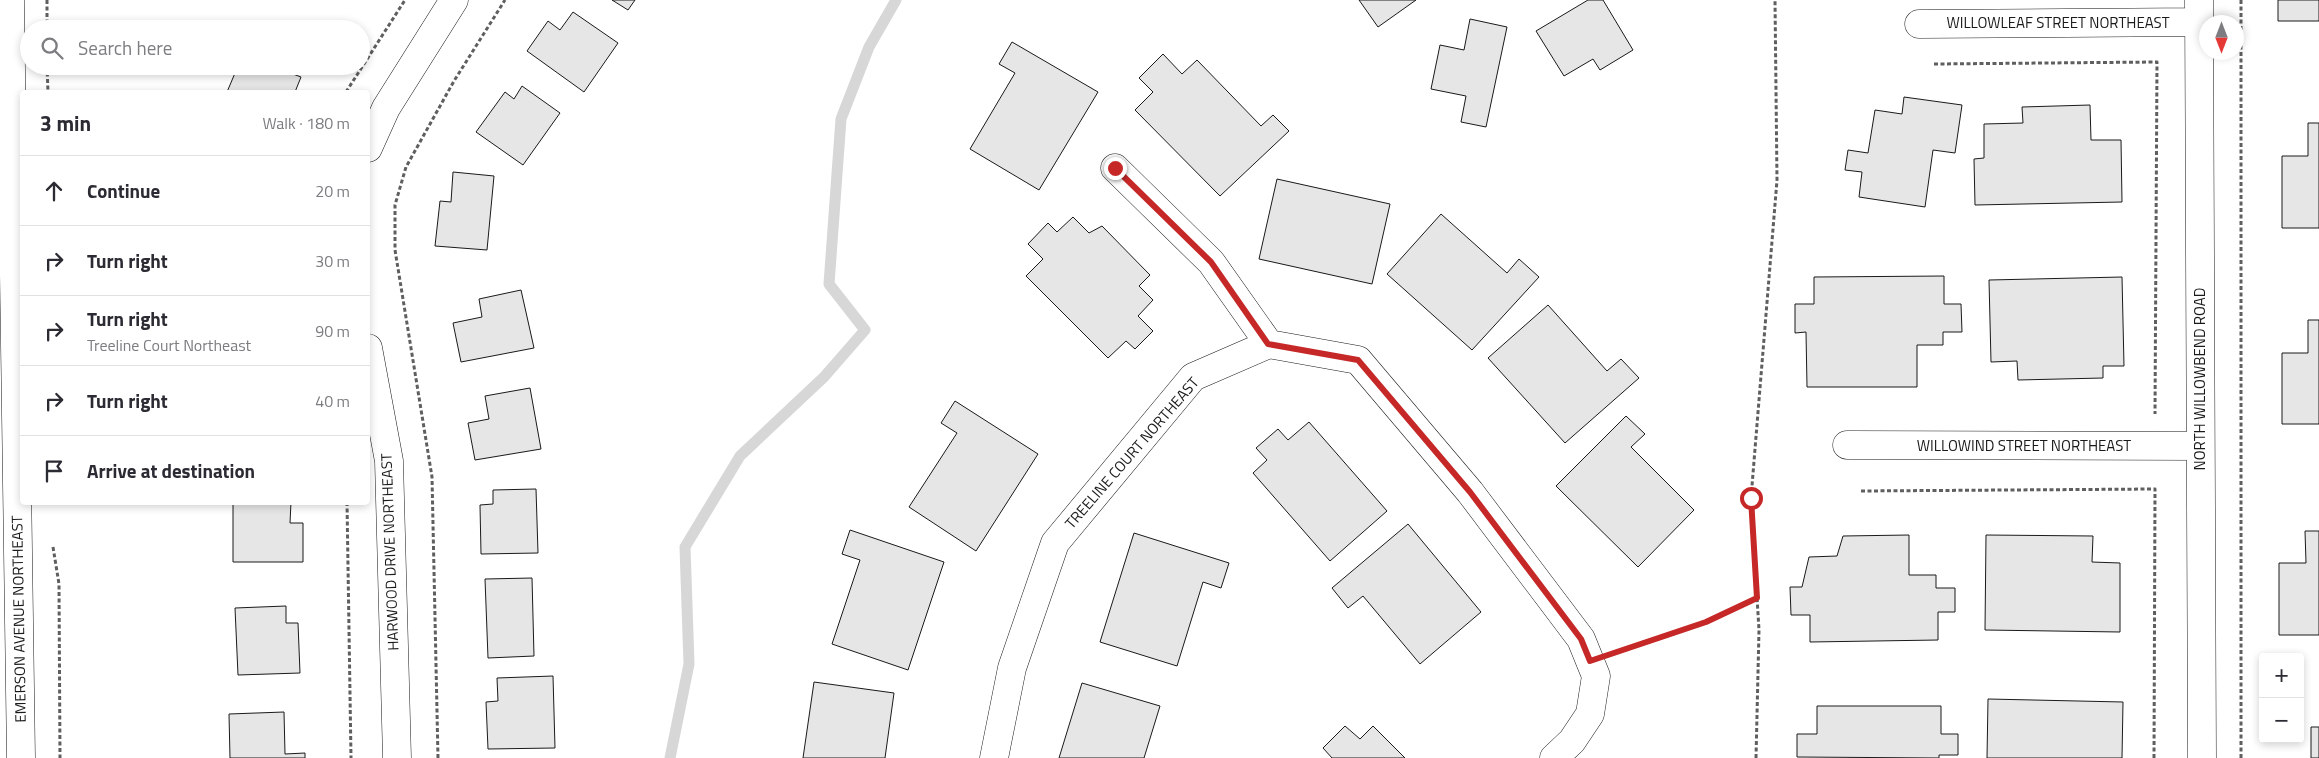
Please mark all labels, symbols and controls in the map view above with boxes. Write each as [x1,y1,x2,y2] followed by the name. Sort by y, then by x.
[1946,11,2170,34] street label: WILLOWLEAF STREET NORTHEAST
[2199,15,2244,60] north arrow
[20,20,370,75] search box
[78,33,172,62] text: Search here
[38,34,66,62] icon: search
[40,107,91,139] text: 3 min
[262,111,350,135] text: Walk · 180 m
[1104,157,1127,180] route end
[87,176,160,205] text: Continue
[40,177,68,205] icon: ahead
[315,179,350,203] text: 20 m
[87,246,168,275] text: Turn right
[40,247,68,275] icon: right
[315,249,350,273] text: 30 m
[2188,288,2211,470] street label: NORTH WILLOWBEND ROAD
[87,304,168,333] text: Turn right
[40,317,68,345] icon: right
[315,319,350,343] text: 90 m
[87,333,251,357] text: Treeline Court Northeast
[1059,372,1204,534] street label: TREELINE COURT NORTHEAST
[87,386,168,415] text: Turn right
[40,387,68,415] icon: right
[315,389,350,413] text: 40 m
[1917,434,2131,457] street label: WILLOWIND STREET NORTHEAST
[375,453,404,651] street label: HARWOOD DRIVE NORTHEAST
[87,456,255,485] text: Arrive at destination
[40,457,68,485] icon: arrive
[1740,487,1763,510] route start
[5,515,32,723] street label: EMERSON AVENUE NORTHEAST
[2259,653,2304,743] map controls
[2259,653,2304,698] button: +
[2259,698,2304,743] button: −

